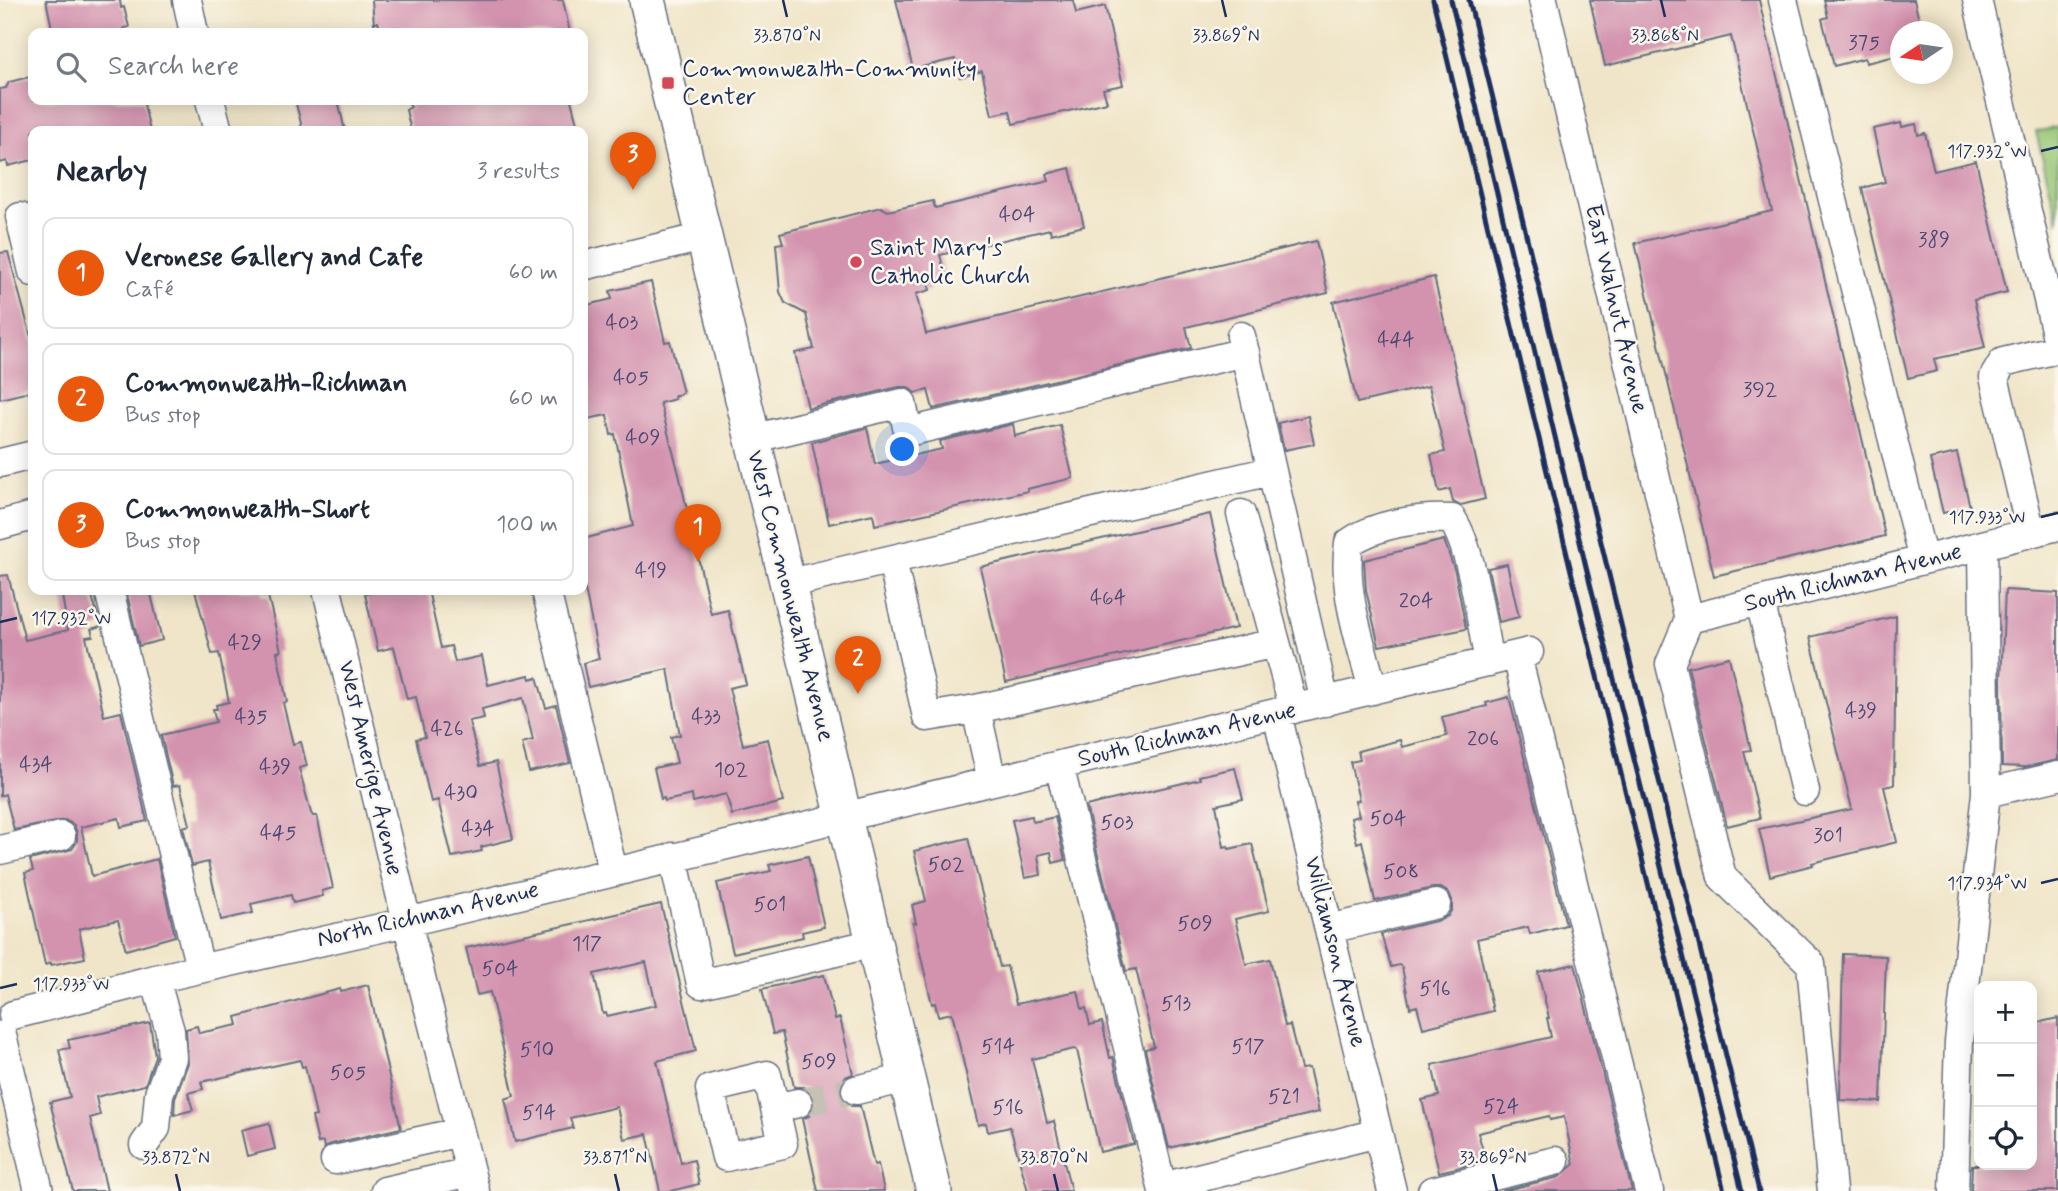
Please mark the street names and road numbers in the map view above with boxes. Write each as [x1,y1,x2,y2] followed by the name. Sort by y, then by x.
[1577,201,1655,417] street label: East Walnut Avenue
[739,447,841,745] street label: West Commonwealth Avenue
[1741,536,1965,620] street label: South Richman Avenue
[328,657,410,879] street label: West Amerige Avenue
[1075,695,1299,775] street label: South Richman Avenue
[1296,853,1374,1051] street label: Williamson Avenue
[314,874,542,956] street label: North Richman Avenue

